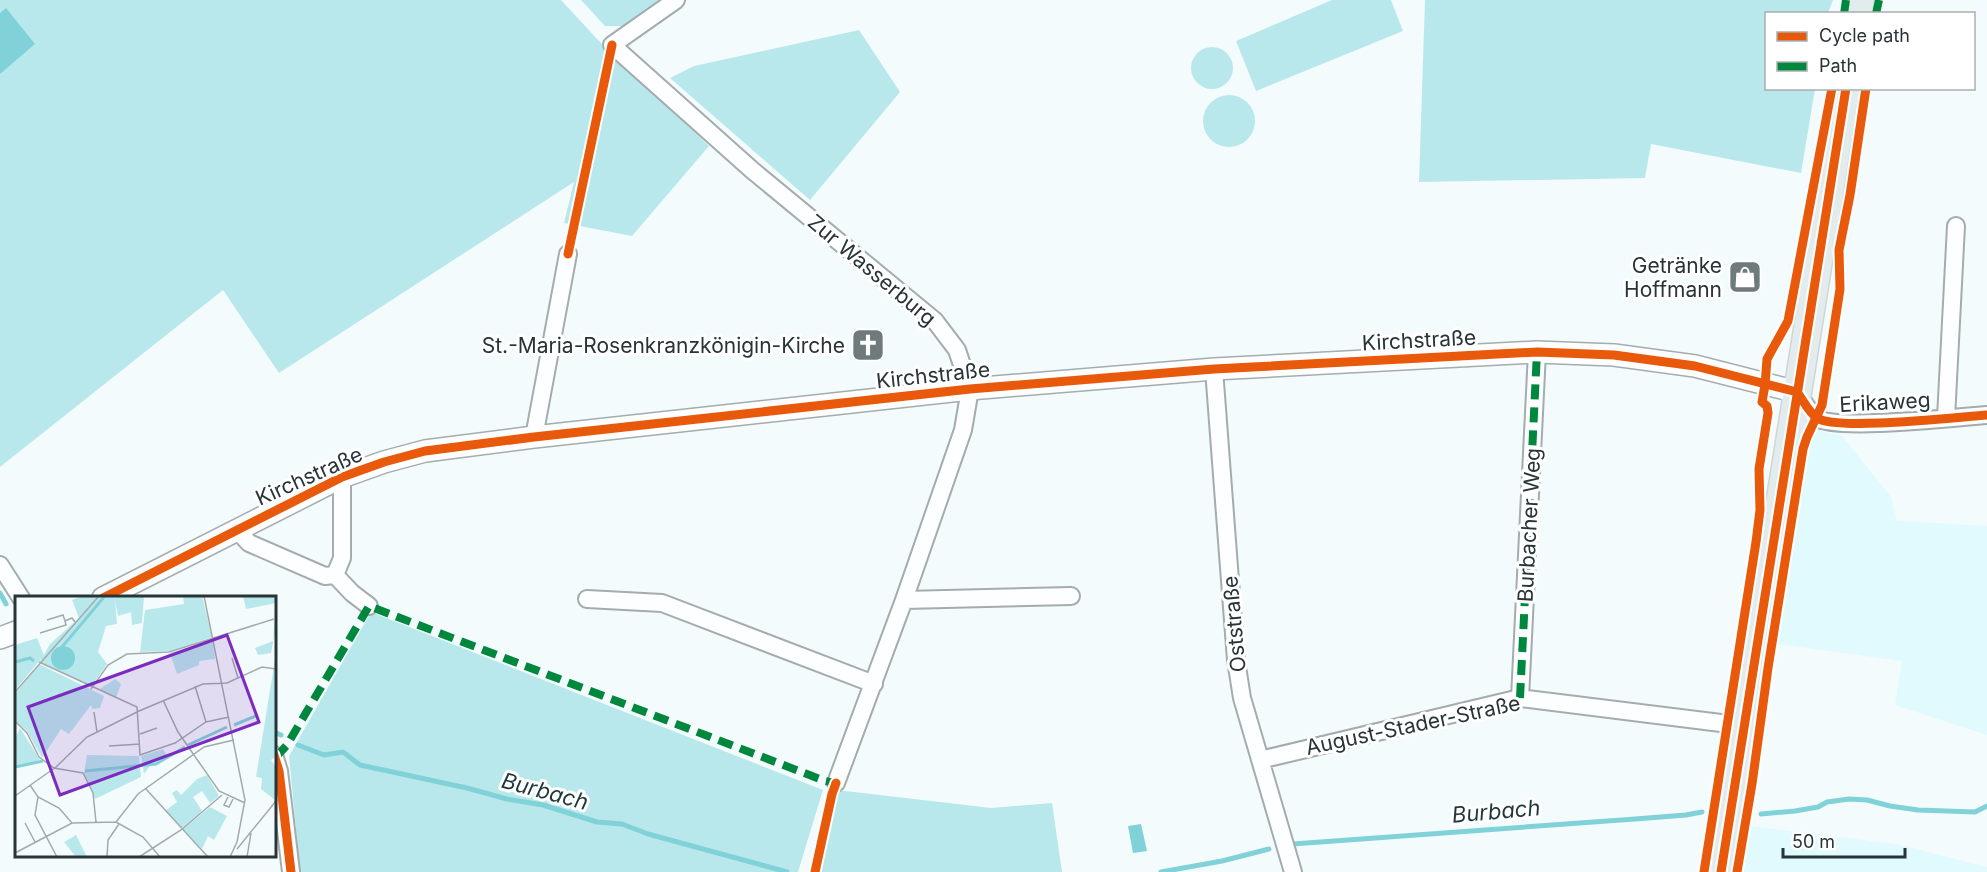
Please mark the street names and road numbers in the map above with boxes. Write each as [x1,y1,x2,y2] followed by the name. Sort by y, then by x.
[803,209,941,331] street label: Zur Wasserburg
[1361,325,1477,355] street label: Kirchstraße
[875,357,991,393] street label: Kirchstraße
[1839,387,1931,417] street label: Erikaweg
[252,441,366,511] street label: Kirchstraße
[1512,447,1546,603] street label: Burbacher Weg
[1217,575,1251,673] street label: Oststraße
[1303,690,1523,760] street label: August-Stader-Straße

